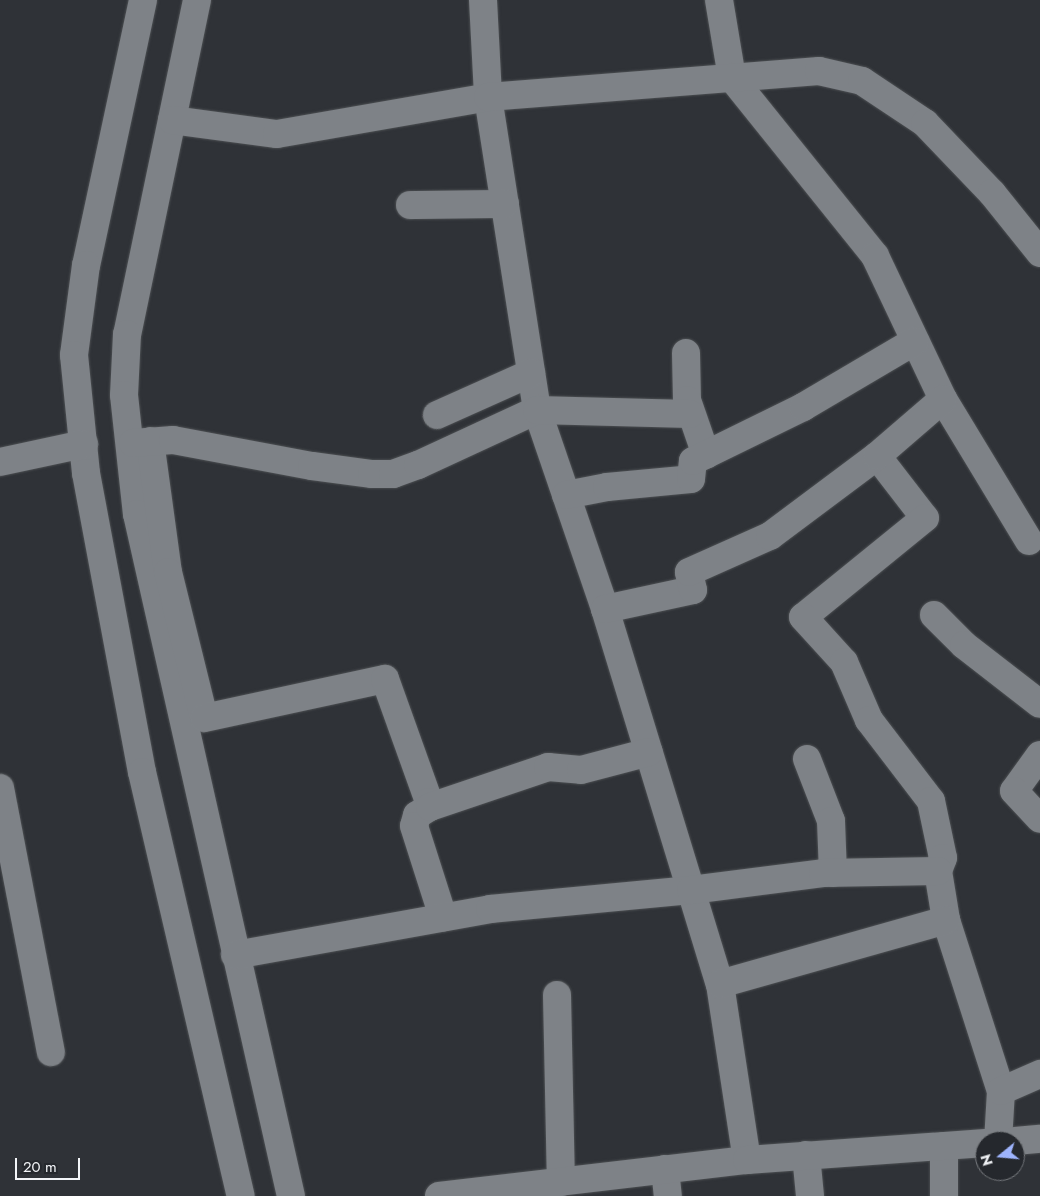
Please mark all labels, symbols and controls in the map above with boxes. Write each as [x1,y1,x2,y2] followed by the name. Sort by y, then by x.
[975,1131,1025,1181] north arrow
[18,1148,82,1180] scale bar
[975,1152,998,1168] text: N
[23,1156,57,1178] text: 20 m

